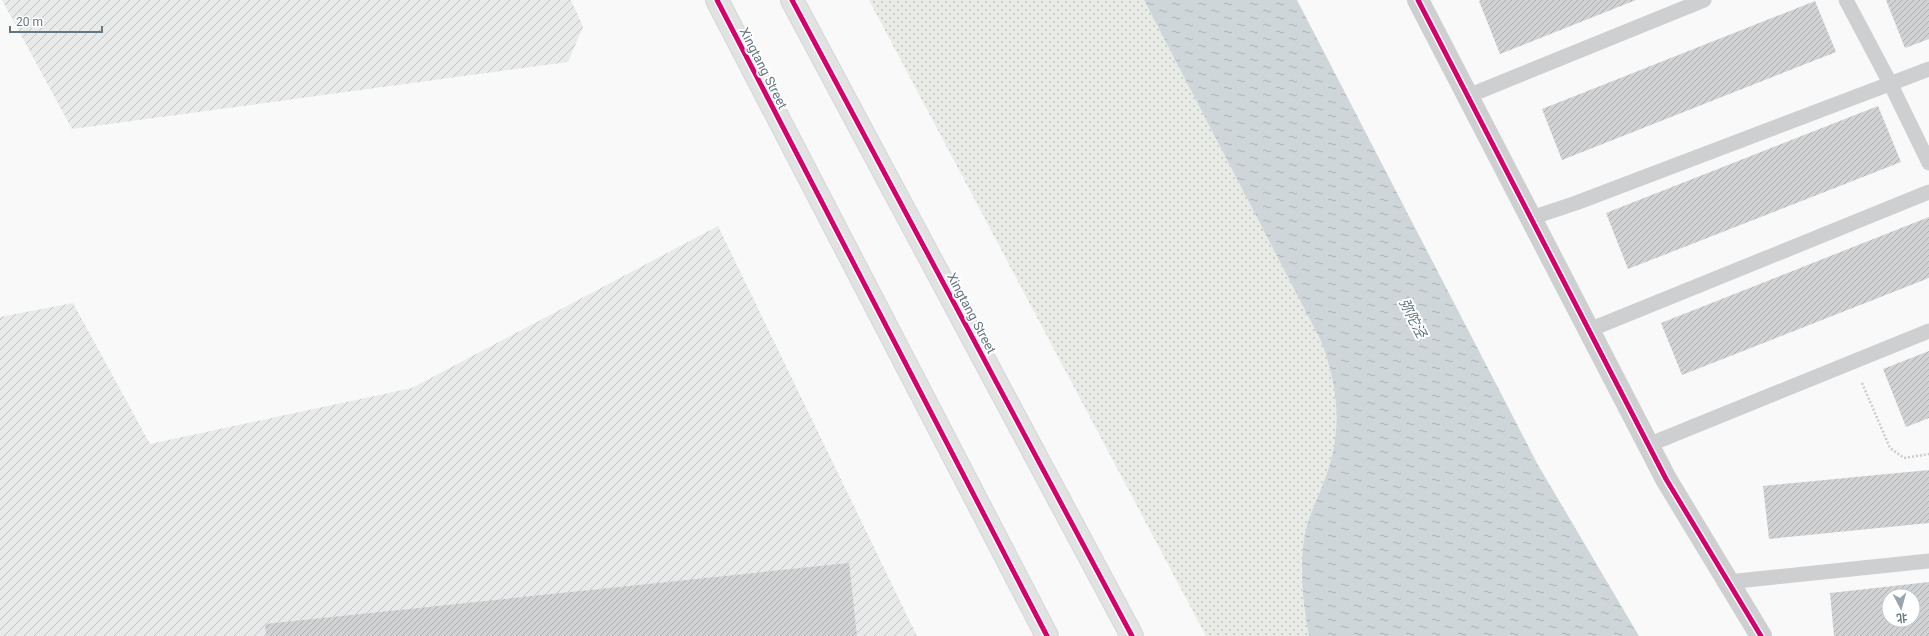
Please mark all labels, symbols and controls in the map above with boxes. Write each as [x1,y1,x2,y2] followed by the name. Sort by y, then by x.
[10,8,102,34] scale bar
[16,15,43,29] text: 20 m
[737,25,790,111] street label: Xingtang Street
[944,270,999,356] street label: Xingtang Street
[1396,296,1431,342] water label: 弥陀泾
[1881,588,1921,628] north arrow
[1896,610,1908,624] text: 北

